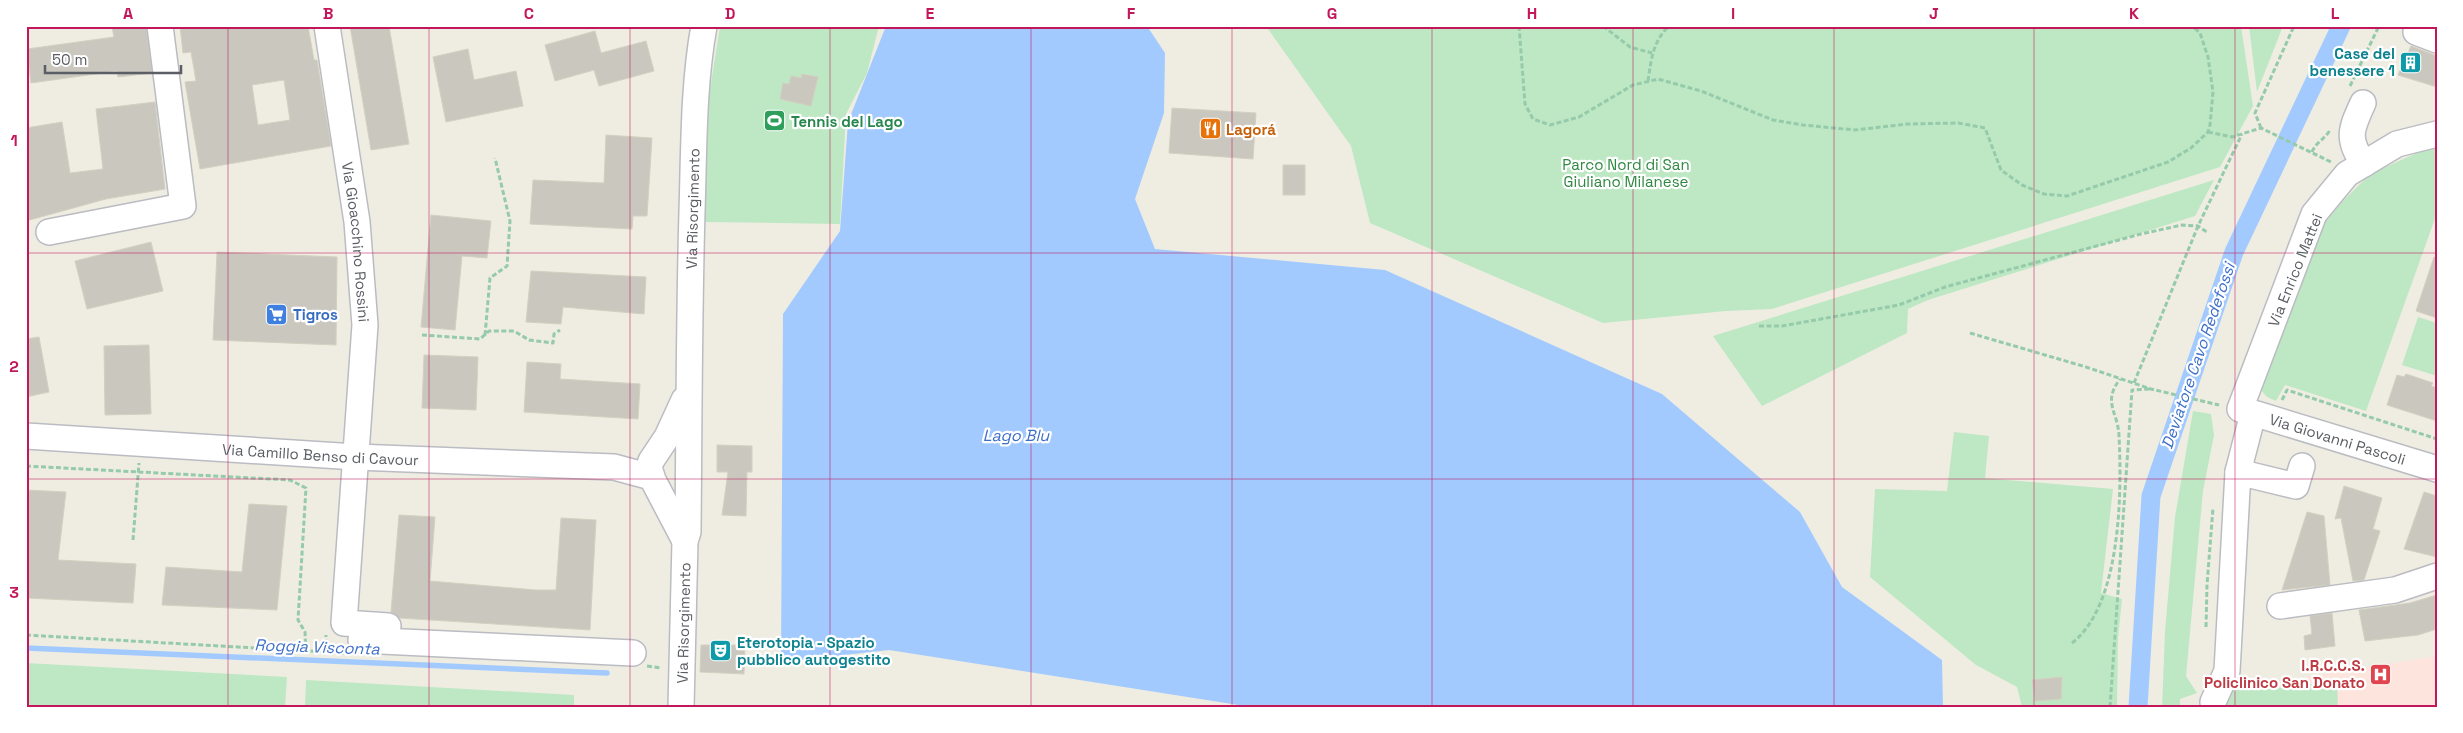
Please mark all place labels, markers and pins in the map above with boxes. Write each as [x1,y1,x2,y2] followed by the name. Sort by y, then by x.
[2310,44,2395,80] place label: Case del benessere 1
[2399,50,2423,74] building icon: Case del benessere 1
[763,109,787,133] sports icon: Tennis del Lago
[791,112,903,131] place label: Tennis del Lago
[1198,117,1222,141] restaurant icon: Lagorá
[1226,120,1276,139] place label: Lagorá
[265,302,289,326] supermarket icon: Tigros
[293,305,338,324] place label: Tigros
[737,633,891,669] place label: Eterotopia - Spazio pubblico autogestito
[709,639,733,663] theatre icon: Eterotopia - Spazio pubblico autogestito
[2204,656,2365,692] place label: I.R.C.C.S. Policlinico San Donato
[2369,662,2393,686] hospital icon: I.R.C.C.S. Policlinico San Donato

